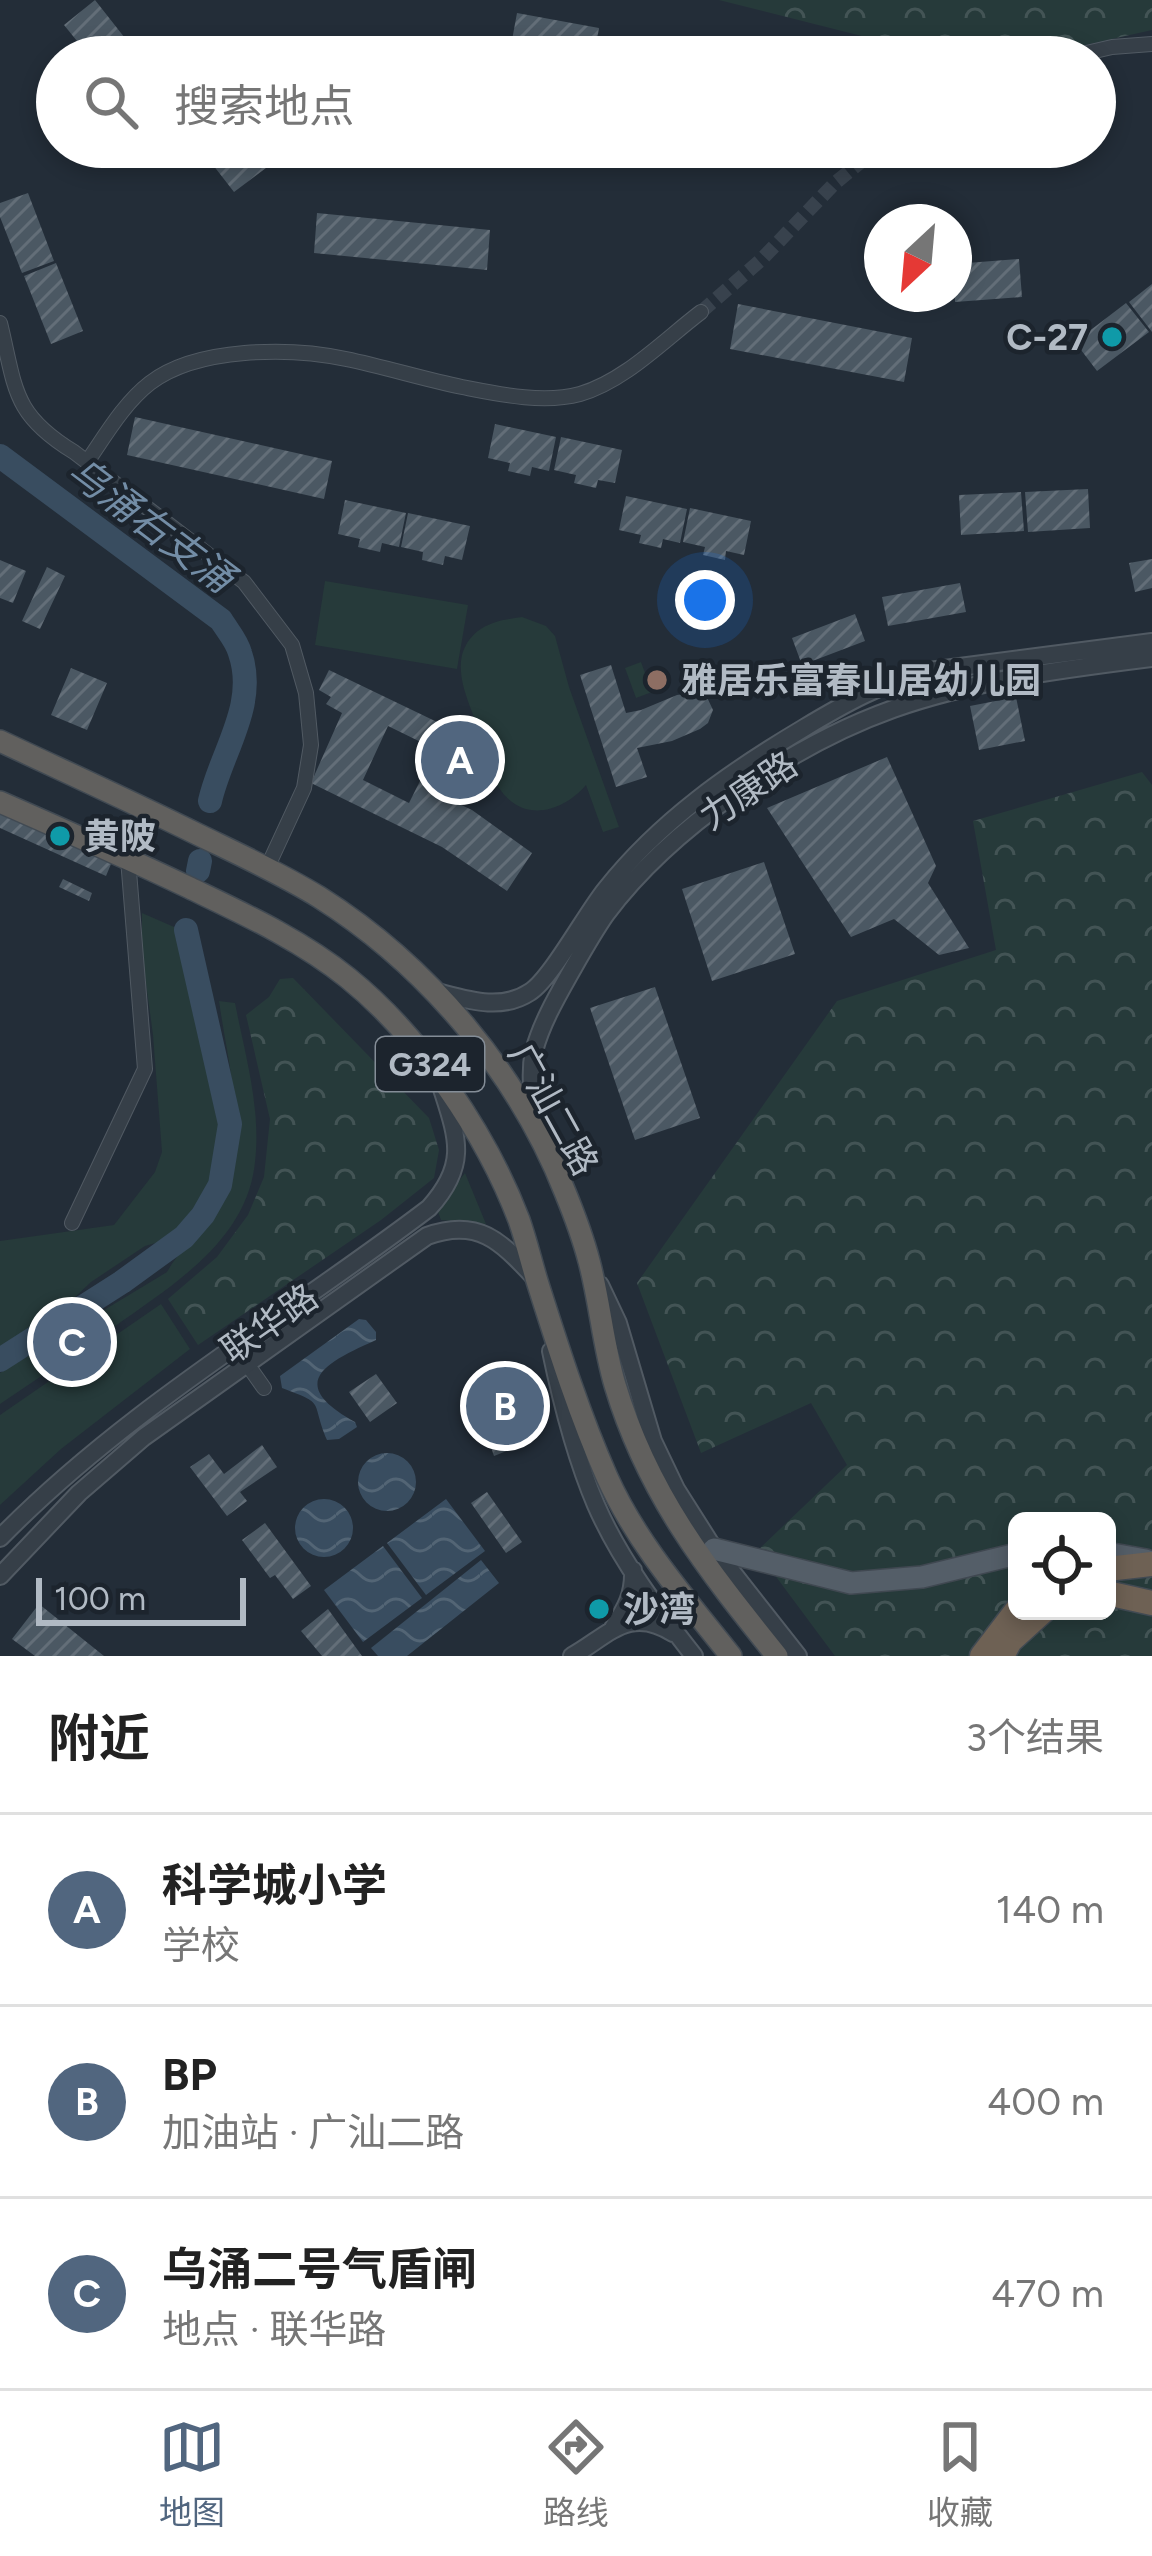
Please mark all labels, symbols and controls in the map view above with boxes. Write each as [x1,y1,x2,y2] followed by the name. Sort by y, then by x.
[36,36,1116,168] search box
[78,69,144,135] icon: search
[174,79,354,133] text: 搜索地点
[864,204,972,312] north arrow
[1006,316,1088,359] place label: C-27
[1099,324,1125,350] marker: C-27
[59,447,246,604] water label: 乌涌右支涌
[675,570,735,630] your location
[681,659,1041,702] place label: 雅居乐富春山居幼儿园
[644,667,670,693] marker: 雅居乐富春山居幼儿园
[421,715,499,805] pin: A
[691,742,805,838] street label: 力康路
[84,815,156,858] place label: 黄陂
[47,823,73,849] marker: 黄陂
[500,1036,607,1183] street label: 广汕二路
[376,1037,484,1091] road number: G324
[213,1275,326,1372] street label: 联华路
[33,1297,111,1387] pin: C
[466,1361,544,1451] pin: B
[1008,1512,1116,1620] map controls
[1008,1512,1116,1620] button: locate
[36,1572,246,1625] scale bar
[54,1579,146,1618] text: 100 m
[623,1588,695,1631] place label: 沙湾
[586,1596,612,1622] marker: 沙湾
[48,1708,150,1769] text: 附近
[966,1714,1104,1761] text: 3个结果
[162,1858,387,1912] text: 科学城小学
[73,1886,101,1933] text: A
[996,1886,1104,1933] text: 140 m
[162,1922,240,1969] text: 学校
[162,2047,217,2101] text: BP
[75,2078,99,2125] text: B
[987,2078,1104,2125] text: 400 m
[162,2109,464,2156] text: 加油站 · 广汕二路
[162,2242,477,2296] text: 乌涌二号气盾闸
[73,2270,101,2317] text: C
[991,2270,1104,2317] text: 470 m
[162,2306,386,2353] text: 地点 · 联华路
[159,2414,225,2534] tab: 地图
[543,2414,609,2534] tab: 路线
[927,2414,993,2534] tab: 收藏

